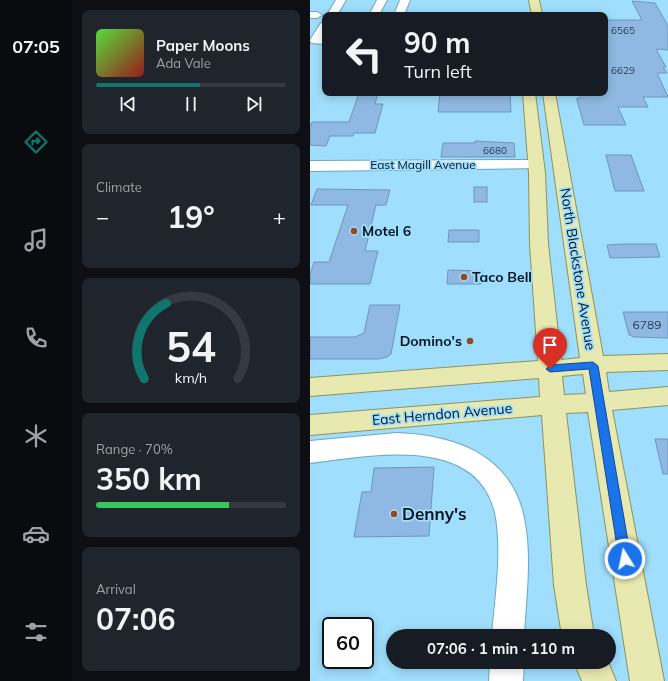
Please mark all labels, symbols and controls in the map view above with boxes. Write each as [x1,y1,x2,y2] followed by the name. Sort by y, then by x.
[611,24,635,37] house number: 6565
[404,25,470,60] text: 90 m
[338,28,390,80] icon: left
[12,35,60,58] text: 07:05
[156,36,250,55] text: Paper Moons
[156,55,211,71] text: Ada Vale
[404,60,472,83] text: Turn left
[611,64,635,77] house number: 6629
[117,93,139,115] icon: previous
[180,93,202,115] icon: pause
[243,93,265,115] icon: next
[22,128,50,156] icon: directions
[483,144,507,157] house number: 6680
[370,157,476,172] street label: East Magill Avenue
[96,179,142,195] text: Climate
[556,187,600,351] street label: North Blackstone Avenue
[167,198,215,236] text: 19°
[96,203,109,231] text: −
[273,203,286,231] text: +
[362,222,411,240] place label: Motel 6
[22,226,50,254] icon: music
[349,226,359,236] marker: Motel 6
[472,268,532,286] place label: Taco Bell
[459,272,469,282] marker: Taco Bell
[633,317,661,332] house number: 6789
[166,319,216,371] text: 54
[22,324,50,352] icon: phone
[533,328,567,369] pin
[400,332,462,350] place label: Domino's
[539,334,561,356] icon: arrive
[465,336,475,346] marker: Domino's
[175,368,207,386] text: km/h
[371,399,513,429] street label: East Herndon Avenue
[22,422,50,450] icon: climate
[96,441,173,457] text: Range · 70%
[96,460,202,498] text: 350 km
[402,503,467,524] place label: Denny's
[389,509,399,519] marker: Denny's
[22,520,50,548] icon: car
[604,538,646,580] position arrow
[96,581,136,597] text: Arrival
[96,600,175,638] text: 07:06
[322,617,374,669] speed limit sign: 60
[22,618,50,646] icon: filters
[427,639,575,658] text: 07:06 · 1 min · 110 m

